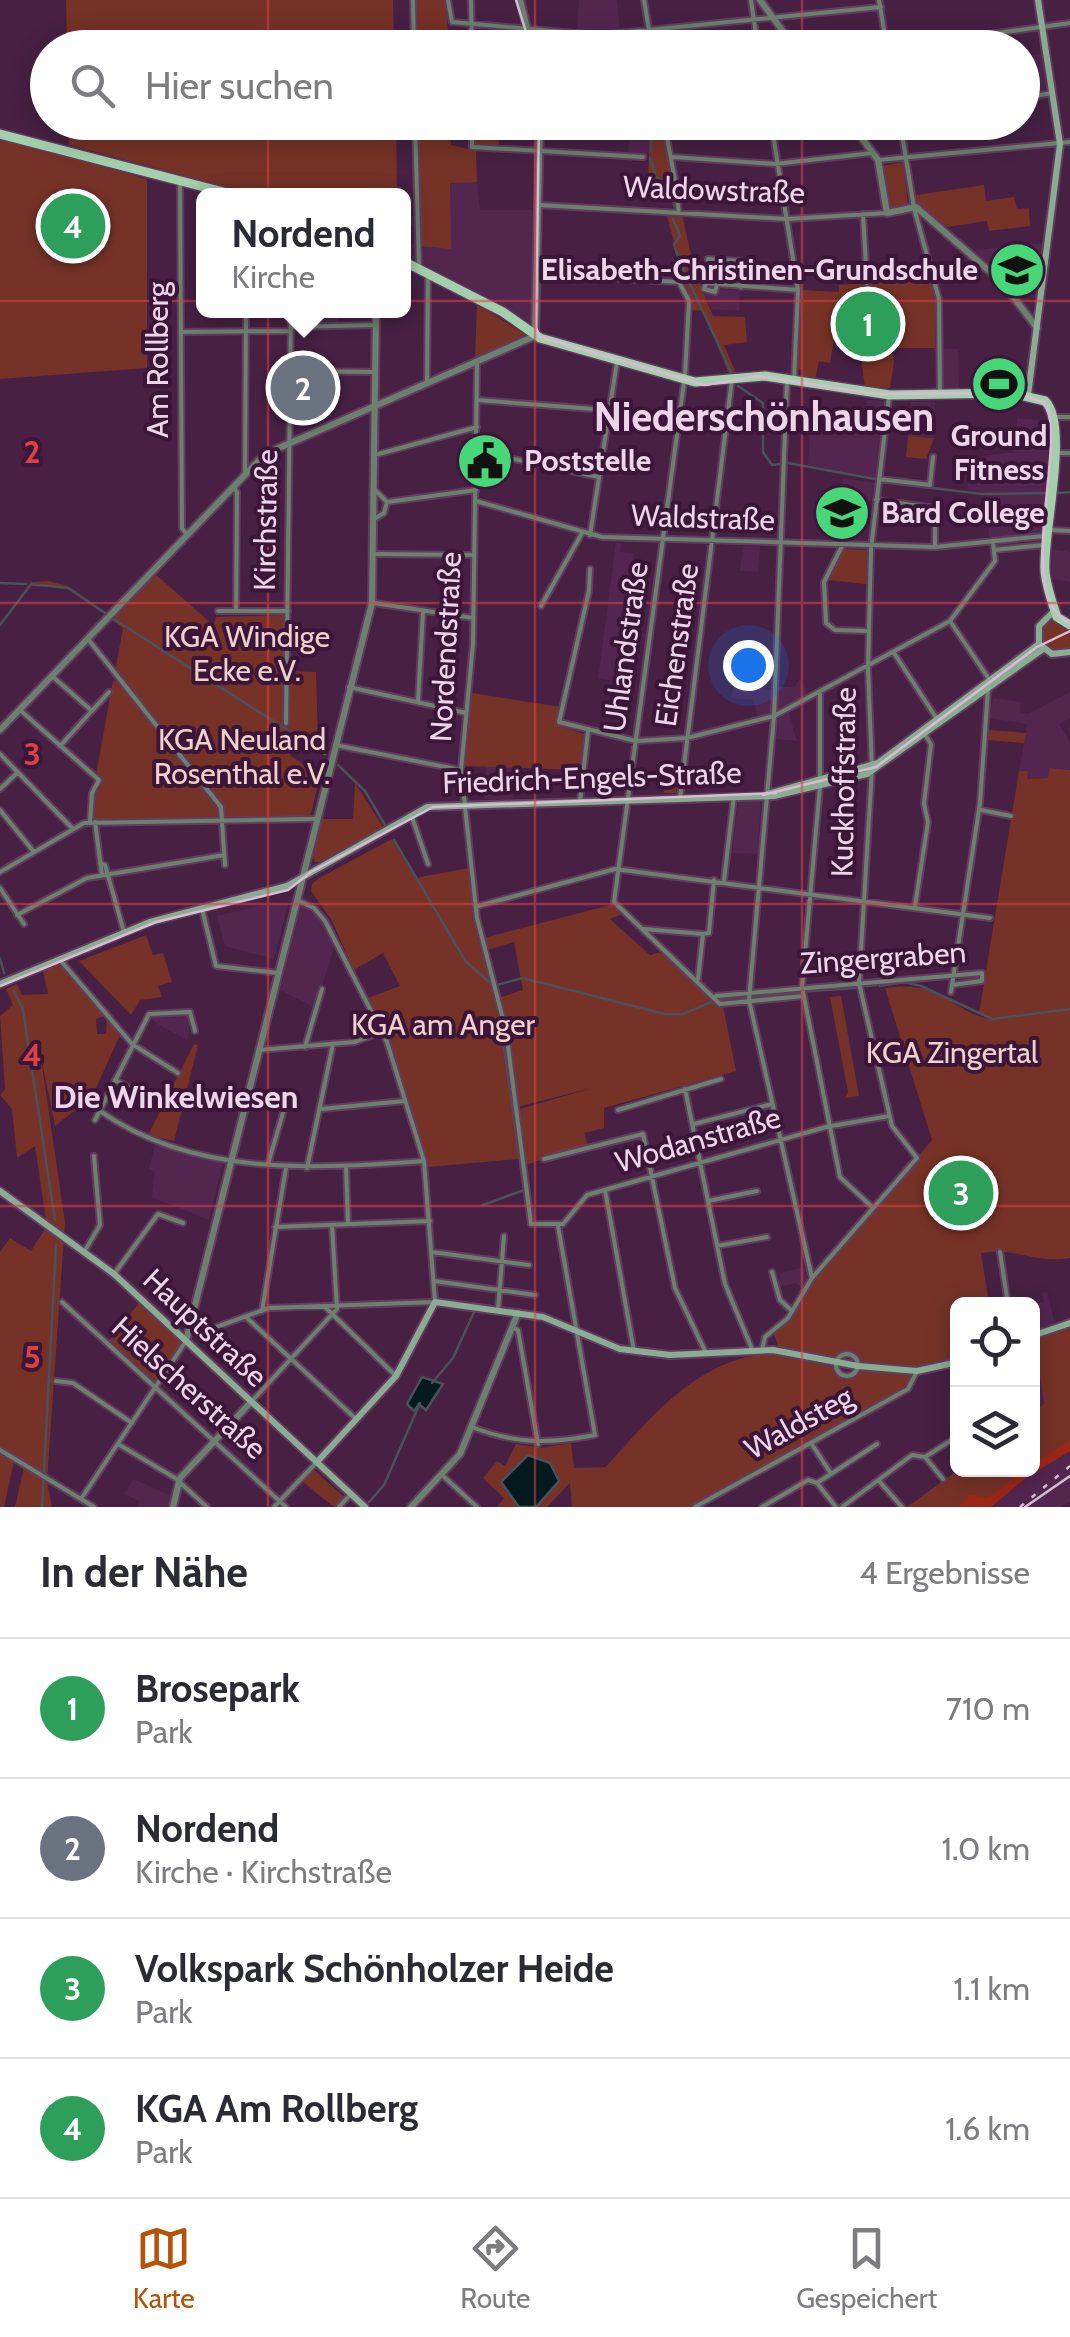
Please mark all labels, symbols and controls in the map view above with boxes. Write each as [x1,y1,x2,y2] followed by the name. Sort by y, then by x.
[30,30,1040,140] search box
[65,58,120,113] icon: search
[145,62,334,109] text: Hier suchen
[622,168,806,211] street label: Waldowstraße
[40,188,106,264] pin: 4
[196,188,411,318] popup
[231,210,376,257] text: Nordend
[987,240,1047,300] school or university icon: Elisabeth-Christinen-Grundschule
[541,251,978,288] place label: Elisabeth-Christinen-Grundschule
[231,257,315,296] text: Kirche
[139,281,176,438] street label: Am Rollberg
[836,286,900,362] pin: 1
[270,350,336,426] pin: 2
[969,354,1029,414] sports icon: Ground Fitness
[594,392,934,441] district label: Niederschönhausen
[951,417,1047,488] place label: Ground Fitness
[455,431,515,491] public building icon: Poststelle
[24,432,40,471] text: 2
[524,442,651,479] place label: Poststelle
[246,449,285,591] street label: Kirchstraße
[812,483,872,543] school or university icon: Bard College
[881,494,1045,531] place label: Bard College
[630,497,776,538] street label: Waldstraße
[422,551,469,743] street label: Nordendstraße
[595,560,656,734] street label: Uhlandstraße
[647,561,706,729] street label: Eichenstraße
[164,618,330,689] park label: KGA Windige Ecke e.V.
[723,640,774,691] your location
[823,687,864,877] street label: Kuckhoffstraße
[154,721,330,792] park label: KGA Neuland Rosenthal e.V.
[23,734,41,773] text: 3
[442,754,742,801] street label: Friedrich-Engels-Straße
[799,933,967,982] street label: Zingergraben
[351,1006,536,1043] park label: KGA am Anger
[866,1034,1038,1071] park label: KGA Zingertal
[22,1035,42,1074] text: 4
[54,1077,298,1116] district label: Die Winkelwiesen
[611,1098,785,1181] street label: Wodanstraße
[928,1156,994,1230] pin: 3
[136,1261,275,1394] street label: Hauptstraße
[950,1297,1040,1477] map controls
[950,1297,1040,1387] button: locate
[104,1308,274,1467] street label: Hielscherstraße
[23,1337,41,1376] text: 5
[738,1377,860,1467] street label: Waldsteg
[950,1387,1040,1477] button: layers
[40,1546,248,1598] text: In der Nähe
[859,1553,1030,1592] text: 4 Ergebnisse
[135,1665,300,1712] text: Brosepark
[67,1689,78,1728] text: 1
[946,1689,1030,1728] text: 710 m
[135,1712,193,1751] text: Park
[135,1805,279,1852] text: Nordend
[64,1829,81,1868] text: 2
[942,1829,1030,1868] text: 1.0 km
[135,1852,392,1891] text: Kirche · Kirchstraße
[135,1945,614,1992] text: Volkspark Schönholzer Heide
[64,1969,81,2008] text: 3
[953,1969,1030,2008] text: 1.1 km
[135,1992,193,2031] text: Park
[135,2085,418,2132] text: KGA Am Rollberg
[63,2109,82,2148] text: 4
[945,2109,1030,2148] text: 1.6 km
[135,2132,193,2171] text: Park
[133,2221,195,2315] tab: Karte
[460,2221,530,2315] tab: Route
[796,2221,937,2315] tab: Gespeichert

